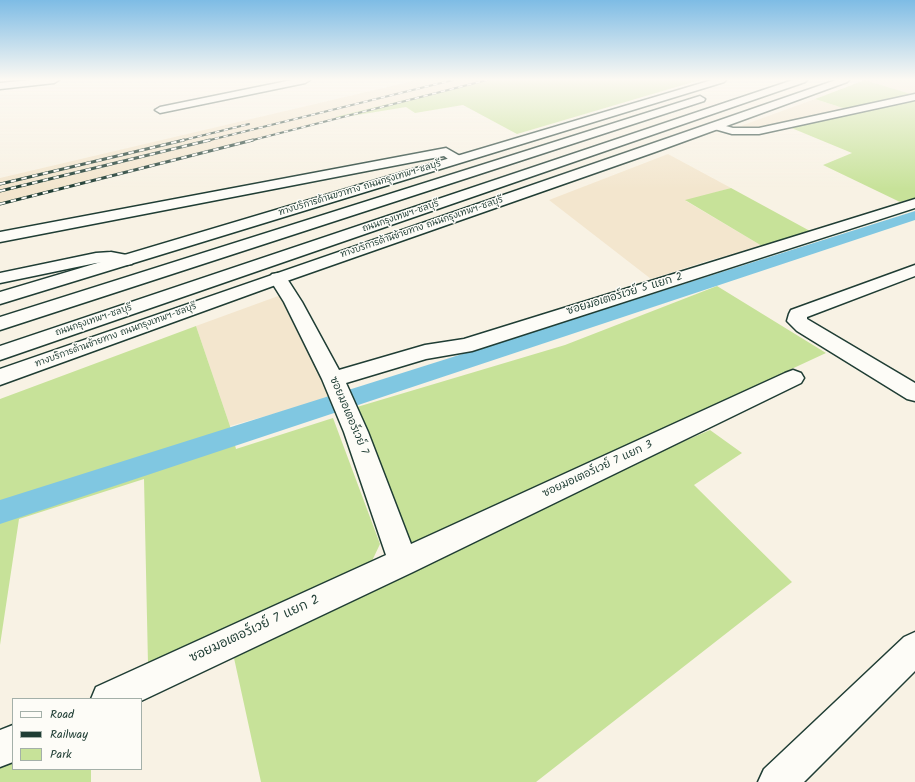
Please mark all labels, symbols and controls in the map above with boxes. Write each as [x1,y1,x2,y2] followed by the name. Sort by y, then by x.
[277,159,443,219] street label: ทางบริการด้านขวาทาง ถนนกรุงเทพฯ-ชลบุรี
[339,195,505,261] street label: ทางบริการด้านซ้ายทาง ถนนกรุงเทพฯ-ชลบุรี
[361,199,441,235] street label: ถนนกรุงเทพฯ-ชลบุรี
[565,271,685,319] street label: ซอยมอเตอร์เวย์ 5 แยก 2
[34,302,198,370] street label: ทางบริการด้านซ้ายทาง ถนนกรุงเทพฯ-ชลบุรี
[54,303,134,339] street label: ถนนกรุงเทพฯ-ชลบุรี
[326,375,370,457] street label: ซอยมอเตอร์เวย์ 7
[541,439,655,501] street label: ซอยมอเตอร์เวย์ 7 แยก 3
[188,593,322,667] street label: ซอยมอเตอร์เวย์ 7 แยก 2
[12,698,142,770] legend
[50,705,74,724] text: Road
[50,725,88,744] text: Railway
[50,745,72,764] text: Park

